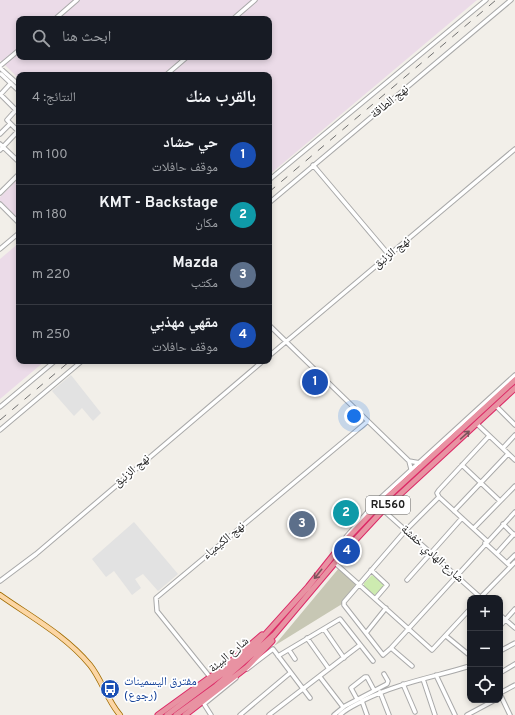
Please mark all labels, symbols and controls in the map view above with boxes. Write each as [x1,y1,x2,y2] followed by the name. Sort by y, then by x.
[16,16,272,60] search box
[30,27,52,49] icon: search
[62,28,111,47] text: ابحث هنا
[367,82,413,122] street label: نهج الطاقة
[185,87,256,109] text: بالقرب منك
[32,90,76,106] text: النتائج: 4
[163,134,218,153] text: حي حشاد
[32,147,68,163] text: 100 m
[240,147,246,163] text: 1
[152,160,218,176] text: موقف حافلات
[99,194,218,213] text: KMT - Backstage
[32,207,67,223] text: 180 m
[239,207,247,223] text: 2
[195,216,218,232] text: مكان
[370,233,414,273] street label: نهج الزئبق
[172,254,218,273] text: Mazda
[32,267,70,283] text: 220 m
[239,267,247,283] text: 3
[191,276,218,292] text: مكتب
[150,314,218,333] text: مقهي مهذبي
[32,327,70,343] text: 250 m
[239,327,247,343] text: 4
[152,340,218,356] text: موقف حافلات
[302,367,328,397] pin: 1
[344,406,364,426] your location
[459,430,470,439] one-way arrow
[110,451,154,491] street label: نهج الزئبق
[366,496,410,514] road number: RL560
[333,498,359,528] pin: 2
[289,509,315,539] pin: 3
[199,518,249,564] street label: نهج الكيمياء
[396,521,467,587] street label: شارع الهادي خفشة
[334,536,360,566] pin: 4
[314,569,322,580] one-way arrow
[467,595,503,703] map controls
[467,595,503,631] button: +
[467,631,503,667] button: −
[206,633,253,676] street label: شارع البيئة
[467,667,503,703] button: locate
[124,674,197,704] place label: مفترق اليسمينات (رجوع)
[99,678,121,700] bus stop icon: مفترق اليسمينات (رجوع)

